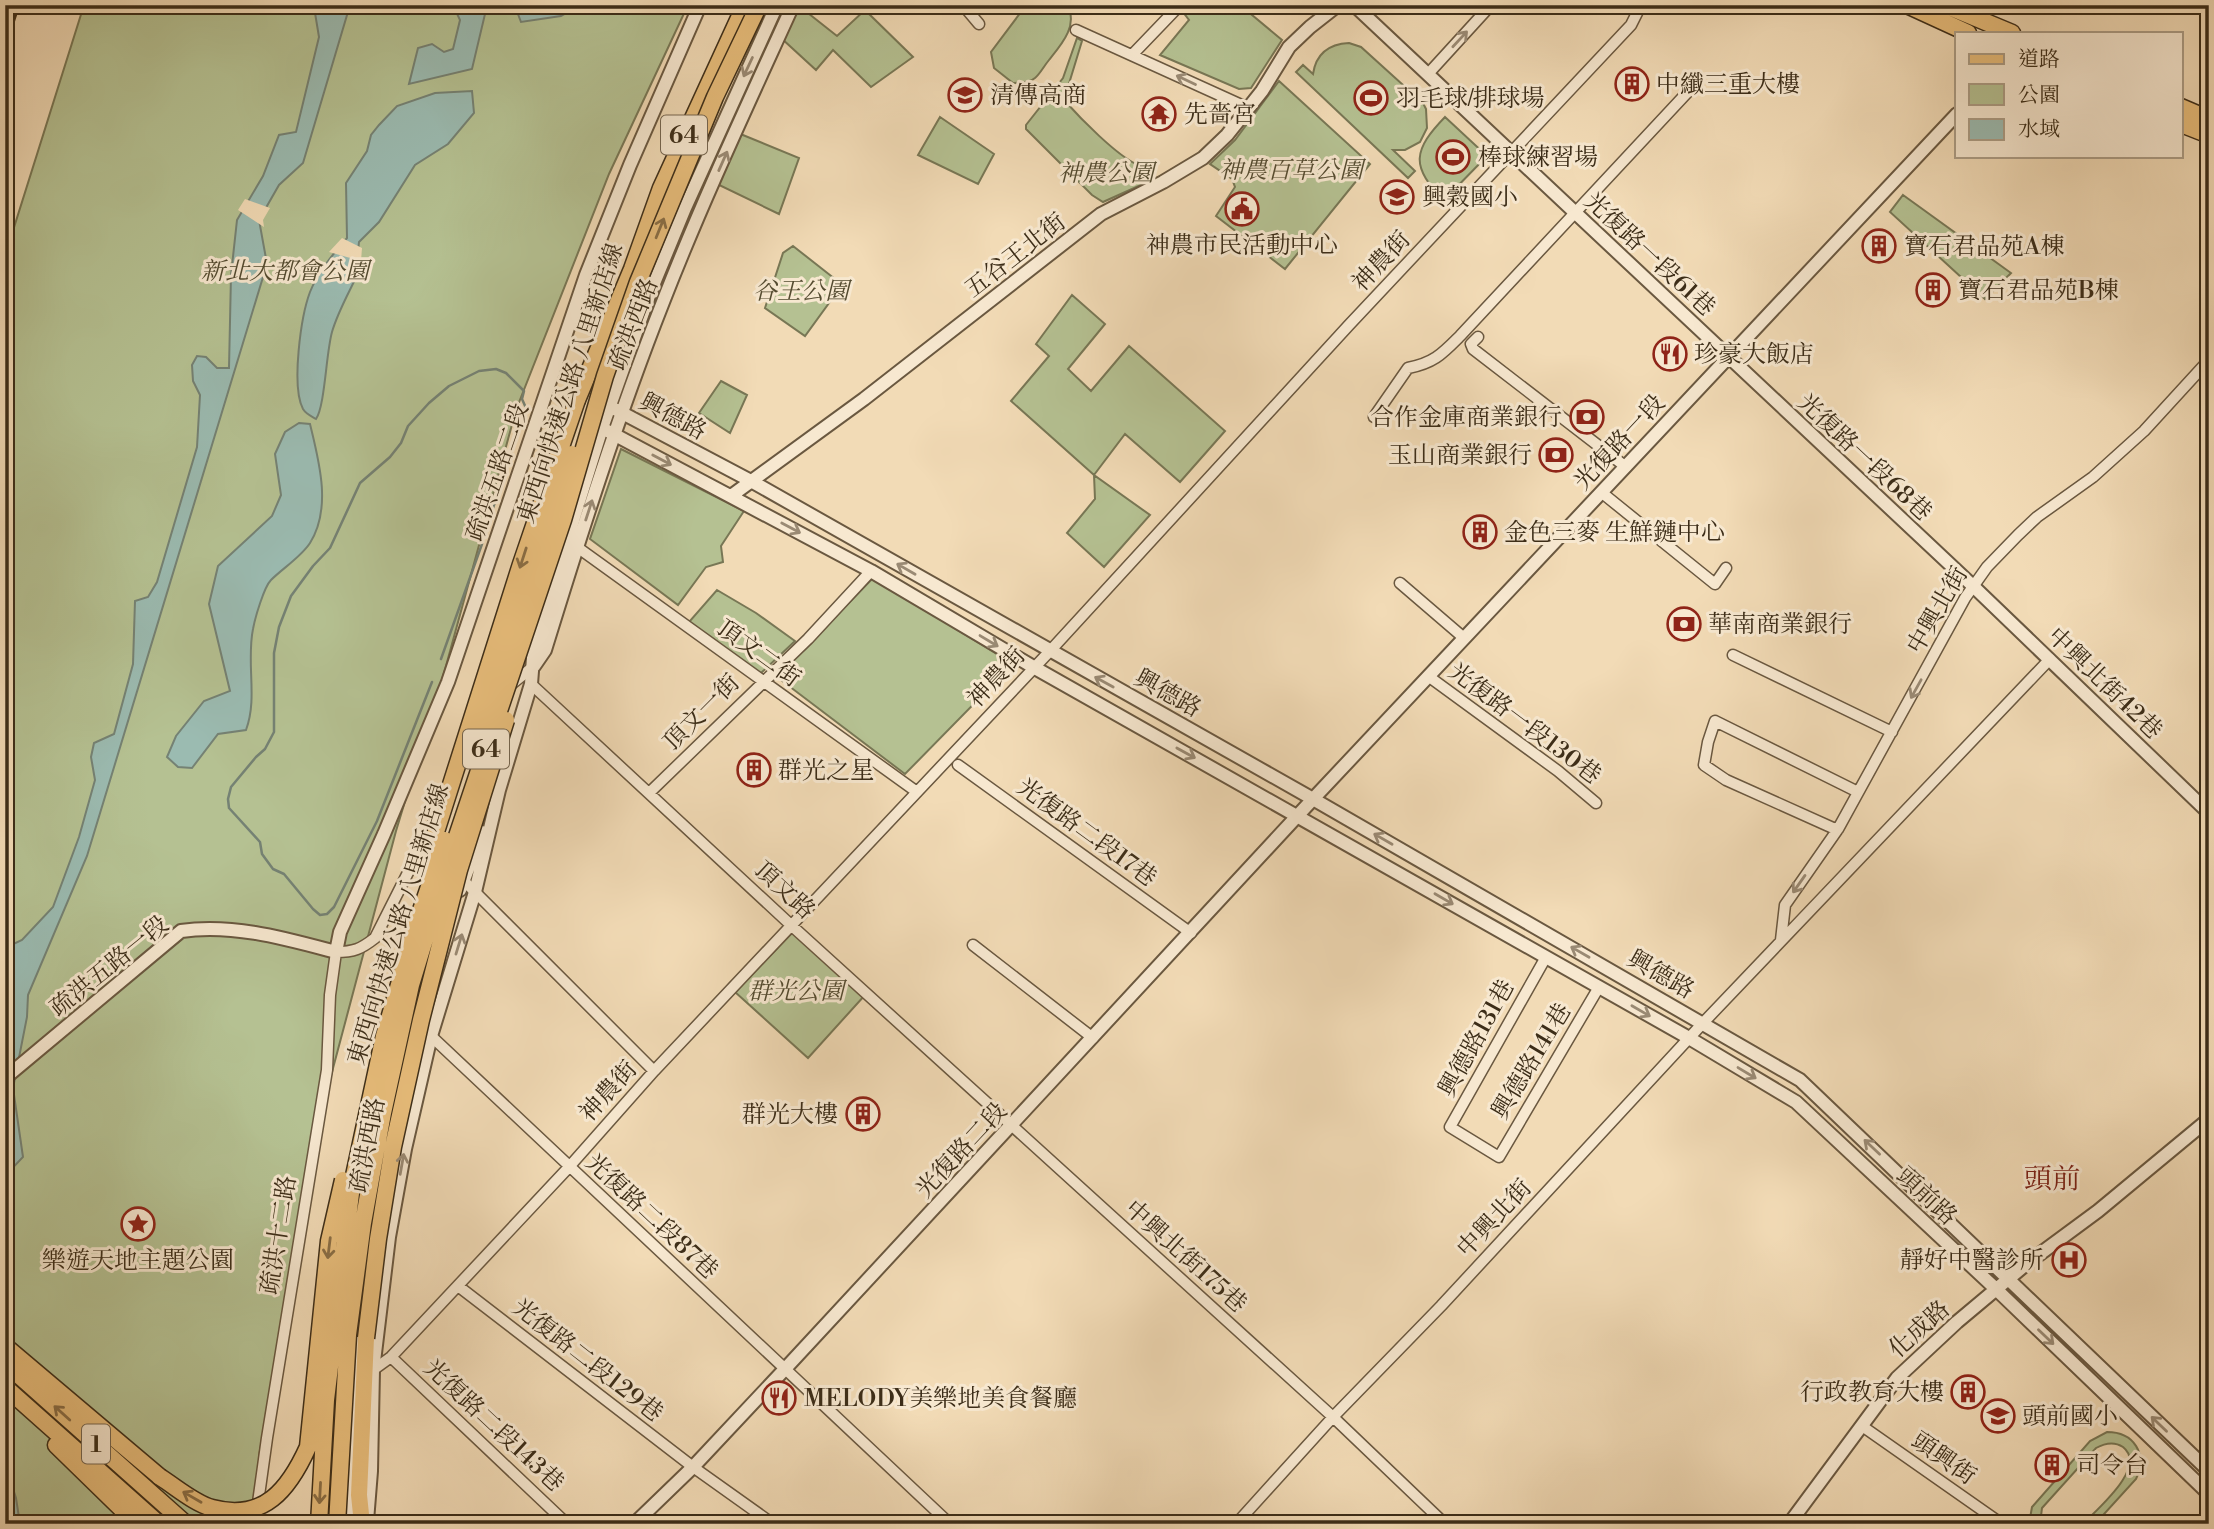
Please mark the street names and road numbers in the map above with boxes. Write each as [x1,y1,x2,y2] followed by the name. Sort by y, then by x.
[661,116,707,154] road number: 64
[1578,186,1721,323] street label: 光復路一段61巷
[959,207,1072,305] street label: 五谷王北街
[1346,225,1417,298] street label: 神農街
[511,239,630,527] street label: 東西向快速公路 八里新店線
[603,274,665,375] street label: 疏洪西路
[634,387,711,447] street label: 興德路
[1791,388,1938,528] street label: 光復路一段68巷
[1568,389,1672,497] street label: 光復路一段
[460,399,536,545] street label: 疏洪五路二段
[1901,561,1975,660] street label: 中興北街
[711,613,806,694] street label: 頂文二街
[2041,622,2168,746] street label: 中興北街42巷
[961,641,1032,714] street label: 神農街
[1442,657,1607,791] street label: 光復路一段130巷
[1129,663,1206,724] street label: 興德路
[657,668,746,757] street label: 頂文一街
[463,730,509,768] road number: 64
[1011,772,1162,893] street label: 光復路二段17巷
[342,780,456,1069] street label: 東西向快速公路 八里新店線
[748,855,821,926] street label: 頂文路
[44,910,175,1024] street label: 疏洪五路一段
[1622,944,1699,1006] street label: 興德路
[1432,975,1521,1102] street label: 興德路131巷
[1486,998,1578,1125] street label: 興德路141巷
[574,1055,644,1128] street label: 神農街
[344,1095,392,1195] street label: 疏洪西路
[910,1097,1014,1205] street label: 光復路二段
[579,1148,724,1286] street label: 光復路二段87巷
[1890,1161,1963,1232] street label: 頭前路
[1451,1173,1538,1264] street label: 中興北街
[255,1174,303,1297] street label: 疏洪十二路
[1118,1194,1253,1319] street label: 中興北街175巷
[506,1293,669,1429] street label: 光復路二段129巷
[1883,1295,1956,1365] street label: 化成路
[417,1353,570,1498] street label: 光復路二段143巷
[82,1424,110,1464] road number: 1
[1905,1426,1982,1492] street label: 頭興街

